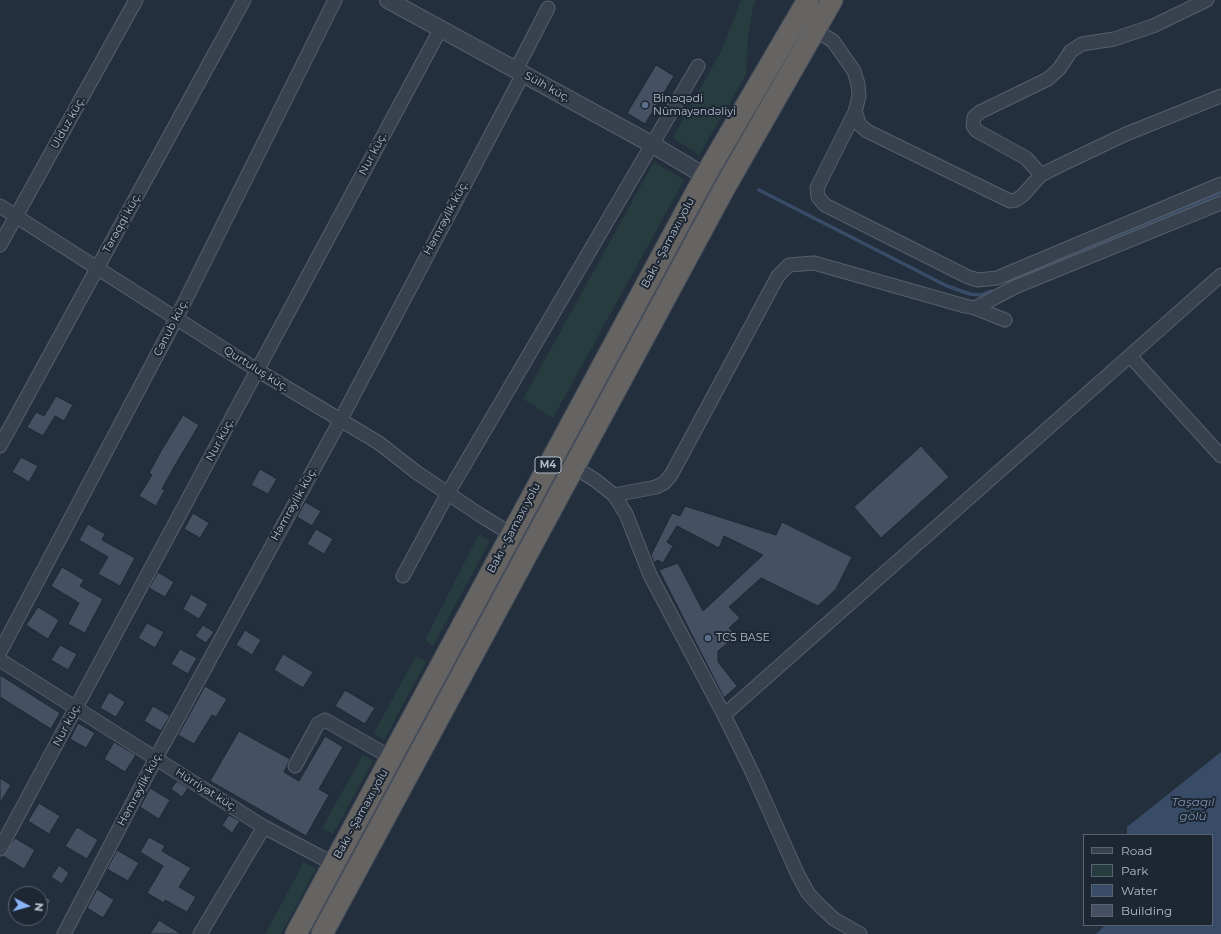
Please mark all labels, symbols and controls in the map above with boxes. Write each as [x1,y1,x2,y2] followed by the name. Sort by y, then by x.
[522,69,572,105] street label: Sülh küç.
[653,92,736,118] place label: Binəqədi Nümayəndəliyi
[48,95,88,151] street label: Ulduz küç.
[640,100,650,110] marker: Binəqədi Nümayəndəliyi
[356,130,390,178] street label: Nur küç.
[421,179,471,257] street label: Həmrəylik küç.
[100,191,144,255] street label: Tərəqqi küç.
[639,196,697,290] street label: Bakı - Şamaxı yolu
[151,297,191,359] street label: Cənub küç.
[221,344,291,394] street label: Qurtuluş küç.
[203,416,237,464] street label: Nur küç.
[535,457,561,473] road number: M4
[268,465,320,543] street label: Həmrəylik küç.
[485,481,543,575] street label: Bakı - Şamaxı yolu
[716,631,770,645] place label: TCS BASE
[703,633,713,643] marker: TCS BASE
[50,701,84,749] street label: Nur küç.
[115,750,165,828] street label: Həmrəylik küç.
[173,766,239,814] street label: Hürriyət küç.
[331,767,391,861] street label: Bakı - Şamaxı yolu
[1172,795,1214,823] water label: Taşaqıl gölü
[1083,834,1213,926] legend
[1121,843,1152,858] text: Road
[1121,863,1148,878] text: Park
[1121,883,1157,898] text: Water
[8,886,48,926] north arrow
[32,902,46,912] text: N
[1121,903,1172,918] text: Building

